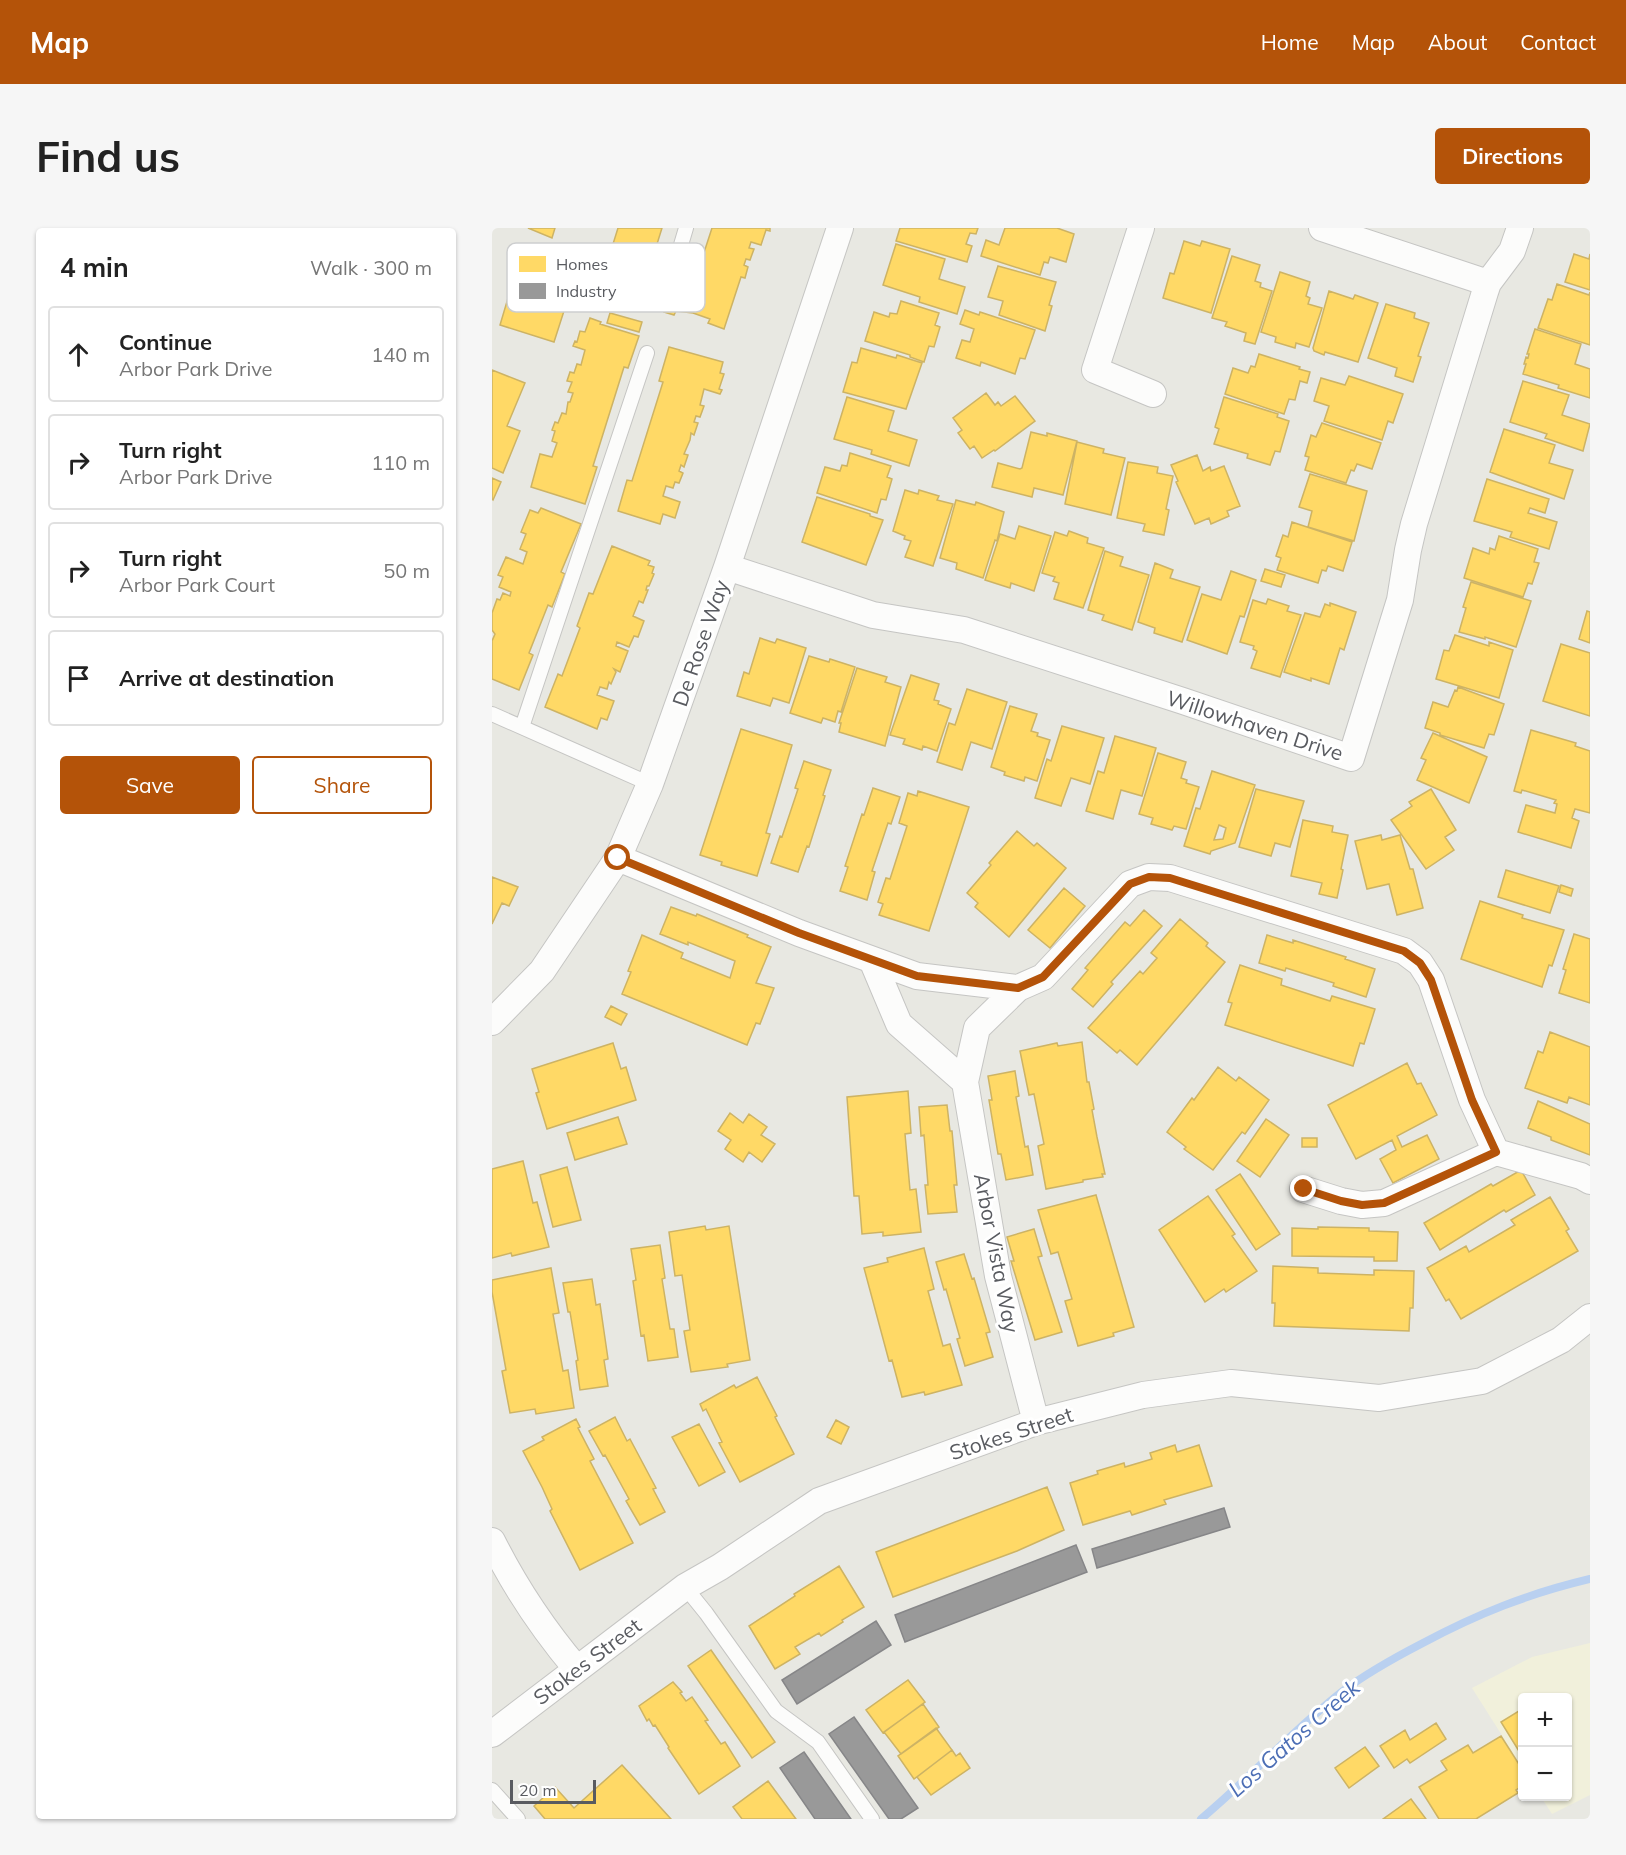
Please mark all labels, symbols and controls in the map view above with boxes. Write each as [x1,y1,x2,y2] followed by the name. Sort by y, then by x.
[30,25,89,60] text: Map
[1261,29,1319,55] text: Home
[1352,29,1395,55] text: Map
[1428,29,1487,55] text: About
[1520,29,1596,55] text: Contact
[1435,128,1590,184] button: Directions
[36,130,180,183] text: Find us
[507,243,705,312] legend
[60,251,129,284] text: 4 min
[556,254,608,274] text: Homes
[310,255,432,280] text: Walk · 300 m
[556,281,617,301] text: Industry
[119,328,212,356] text: Continue
[62,338,95,371] icon: ahead
[371,342,430,367] text: 140 m
[119,356,273,381] text: Arbor Park Drive
[119,436,222,464] text: Turn right
[62,446,95,479] icon: right
[371,450,430,475] text: 110 m
[119,464,273,489] text: Arbor Park Drive
[119,544,222,572] text: Turn right
[62,554,95,587] icon: right
[383,558,430,583] text: 50 m
[119,572,275,597] text: Arbor Park Court
[666,576,734,710] street label: De Rose Way
[62,662,95,695] icon: arrive
[119,664,334,692] text: Arrive at destination
[1163,684,1347,766] street label: Willowhaven Drive
[60,756,240,814] button: Save
[252,756,432,814] button: Share
[604,844,630,870] route start
[969,1171,1025,1335] street label: Arbor Vista Way
[1290,1175,1316,1201] route end
[946,1401,1076,1465] street label: Stokes Street
[528,1612,646,1710] street label: Stokes Street
[1222,1673,1366,1803] water label: Los Gatos Creek
[1518,1693,1572,1801] map controls
[1518,1693,1572,1747] button: +
[1518,1747,1572,1801] button: −
[510,1777,596,1804] scale bar
[519,1780,556,1800] text: 20 m

